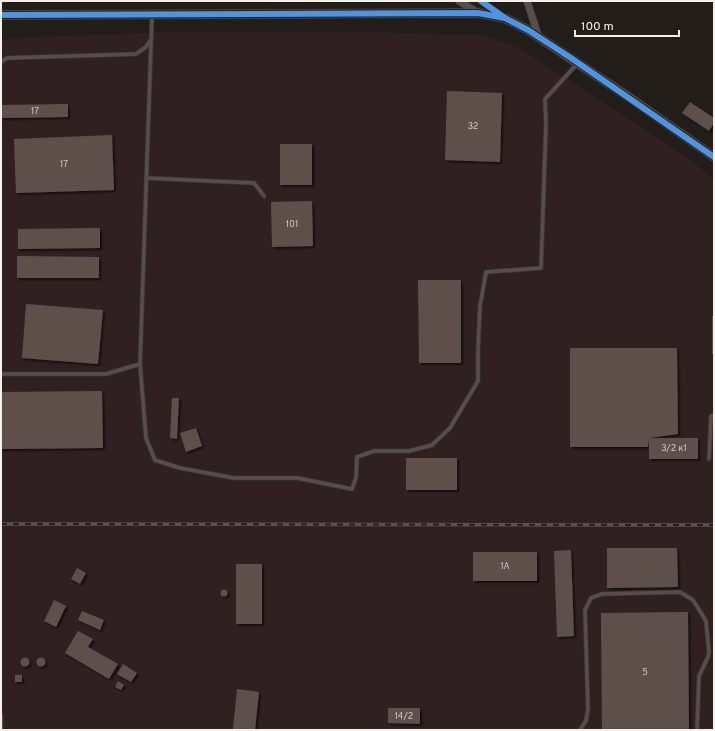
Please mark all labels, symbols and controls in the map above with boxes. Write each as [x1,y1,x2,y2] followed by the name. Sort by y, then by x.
[575,12,679,38] scale bar
[581,19,614,35] text: 100 m
[31,106,39,117] house number: 17
[468,121,478,132] house number: 32
[60,159,68,170] house number: 17
[286,219,298,230] house number: 101
[661,443,687,454] house number: 3/2 к1
[500,561,510,572] house number: 1А
[642,667,648,678] house number: 5
[395,711,413,722] house number: 14/2

